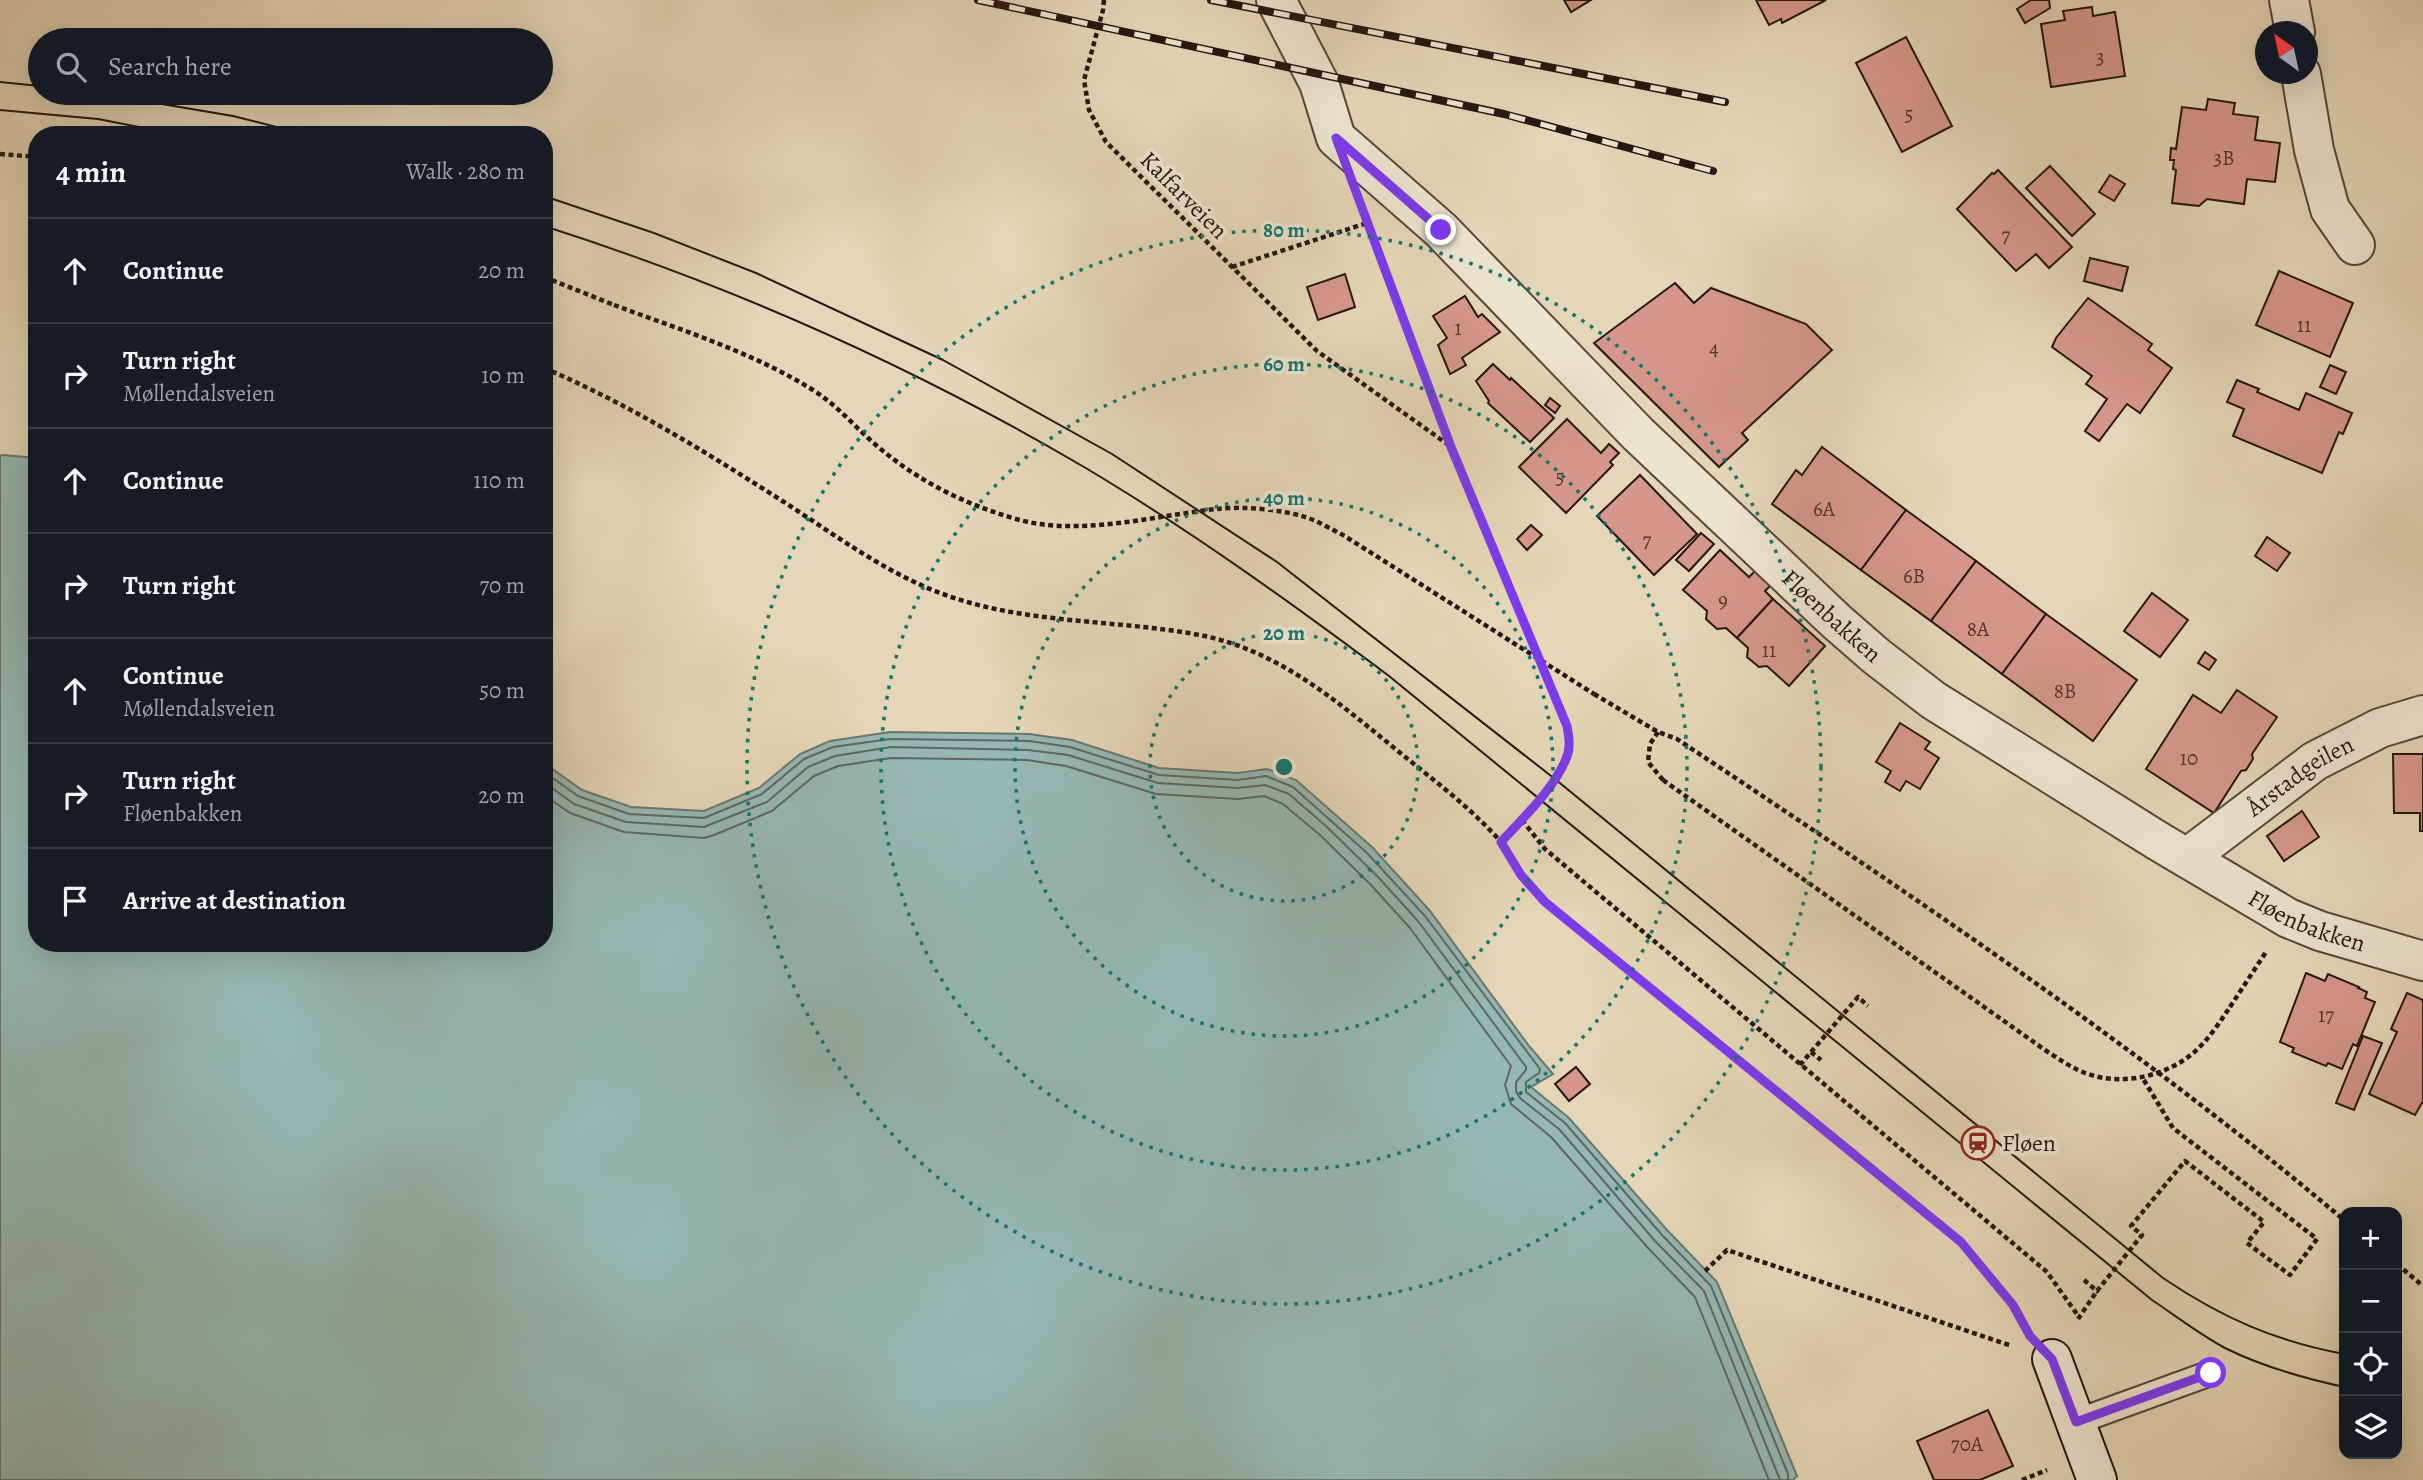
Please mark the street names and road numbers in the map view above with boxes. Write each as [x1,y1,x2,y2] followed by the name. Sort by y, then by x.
[1133,144,1235,246] street label: Kalfarveien
[1775,562,1888,670] street label: Fløenbakken
[2239,728,2359,824] street label: Årstadgeilen
[2242,882,2369,959] street label: Fløenbakken

